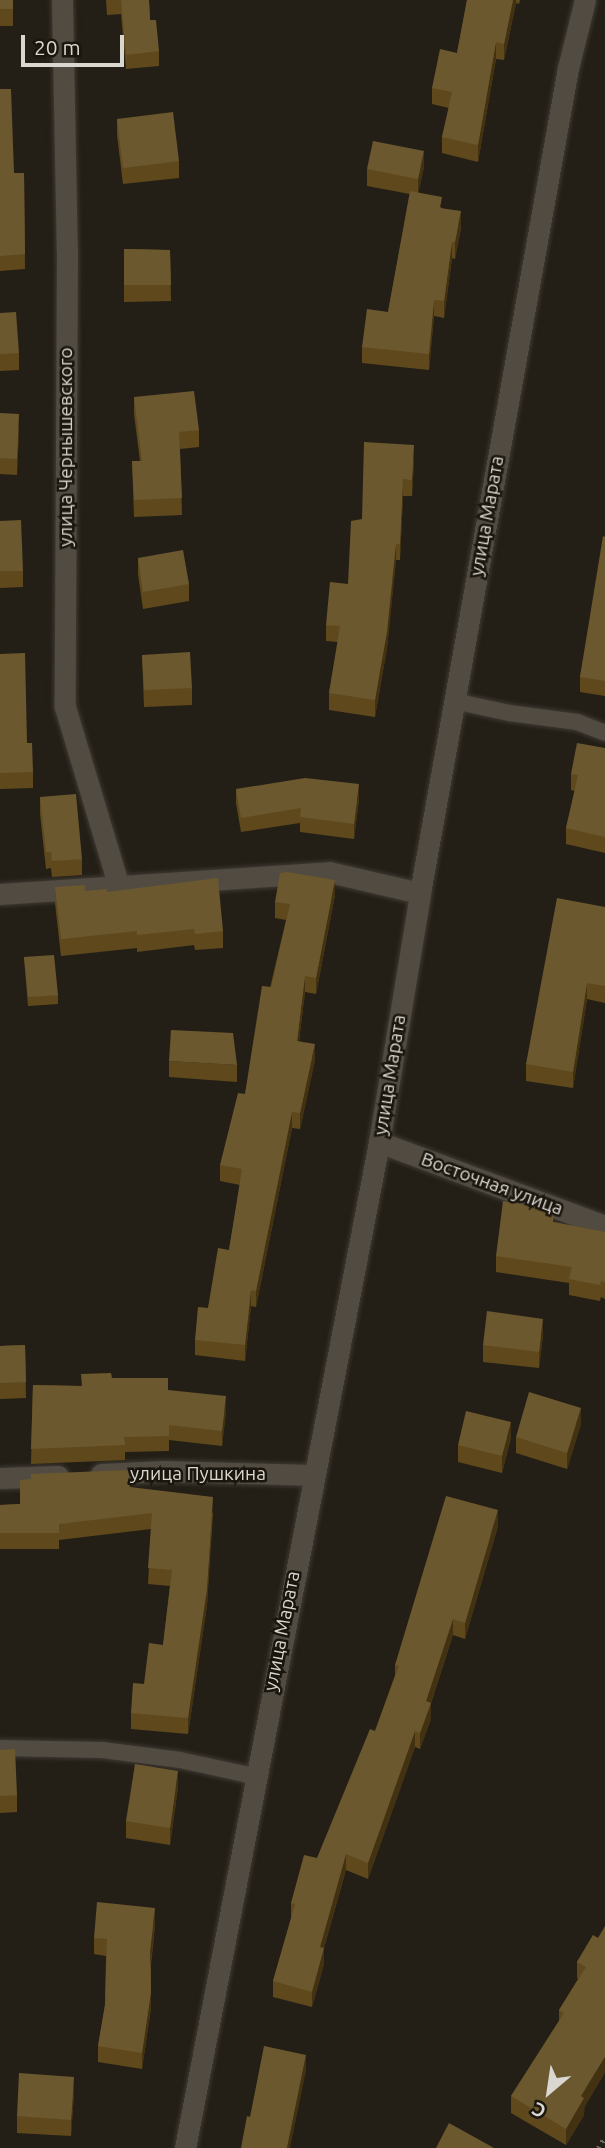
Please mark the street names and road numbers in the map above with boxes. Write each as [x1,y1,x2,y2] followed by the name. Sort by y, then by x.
[55,347,77,547] street label: улица Чернышевского
[465,454,509,578] street label: улица Марата
[369,1013,411,1137] street label: улица Марата
[418,1148,566,1220] street label: Восточная улица
[130,1463,266,1485] street label: улица Пушкина
[259,1569,305,1693] street label: улица Марата

